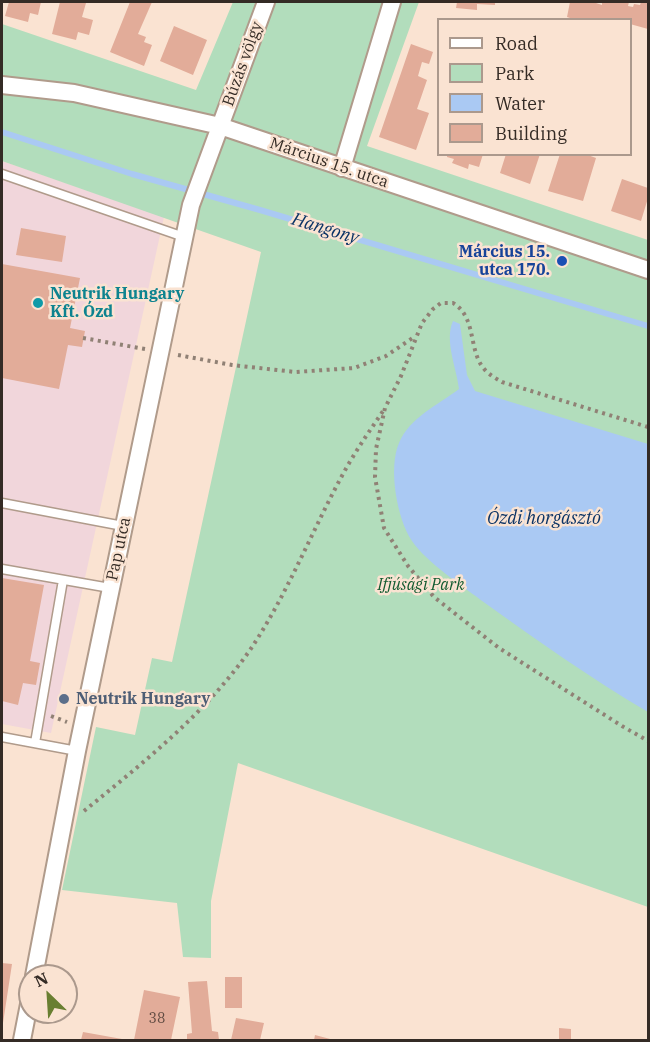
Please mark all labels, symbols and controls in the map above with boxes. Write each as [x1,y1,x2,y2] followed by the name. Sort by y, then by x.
[437,18,632,156] legend
[219,19,267,109] street label: Búzás völgy
[495,32,538,55] text: Road
[495,62,534,85] text: Park
[495,92,545,115] text: Water
[495,122,567,145] text: Building
[267,134,391,192] street label: Március 15. utca
[289,209,361,249] water label: Hangony
[459,242,550,280] place label: Március 15. utca 170.
[555,254,569,268] marker: Március 15. utca 170.
[50,284,184,322] place label: Neutrik Hungary Kft. Ózd
[31,296,45,310] marker: Neutrik Hungary Kft. Ózd
[487,508,601,530] water label: Ózdi horgásztó
[103,515,135,583] street label: Pap utca
[378,575,464,595] park label: Ifjúsági Park
[76,689,210,709] place label: Neutrik Hungary
[57,692,71,706] marker: Neutrik Hungary
[18,964,78,1024] north arrow
[31,968,51,991] text: N
[149,1011,165,1027] house number: 38

